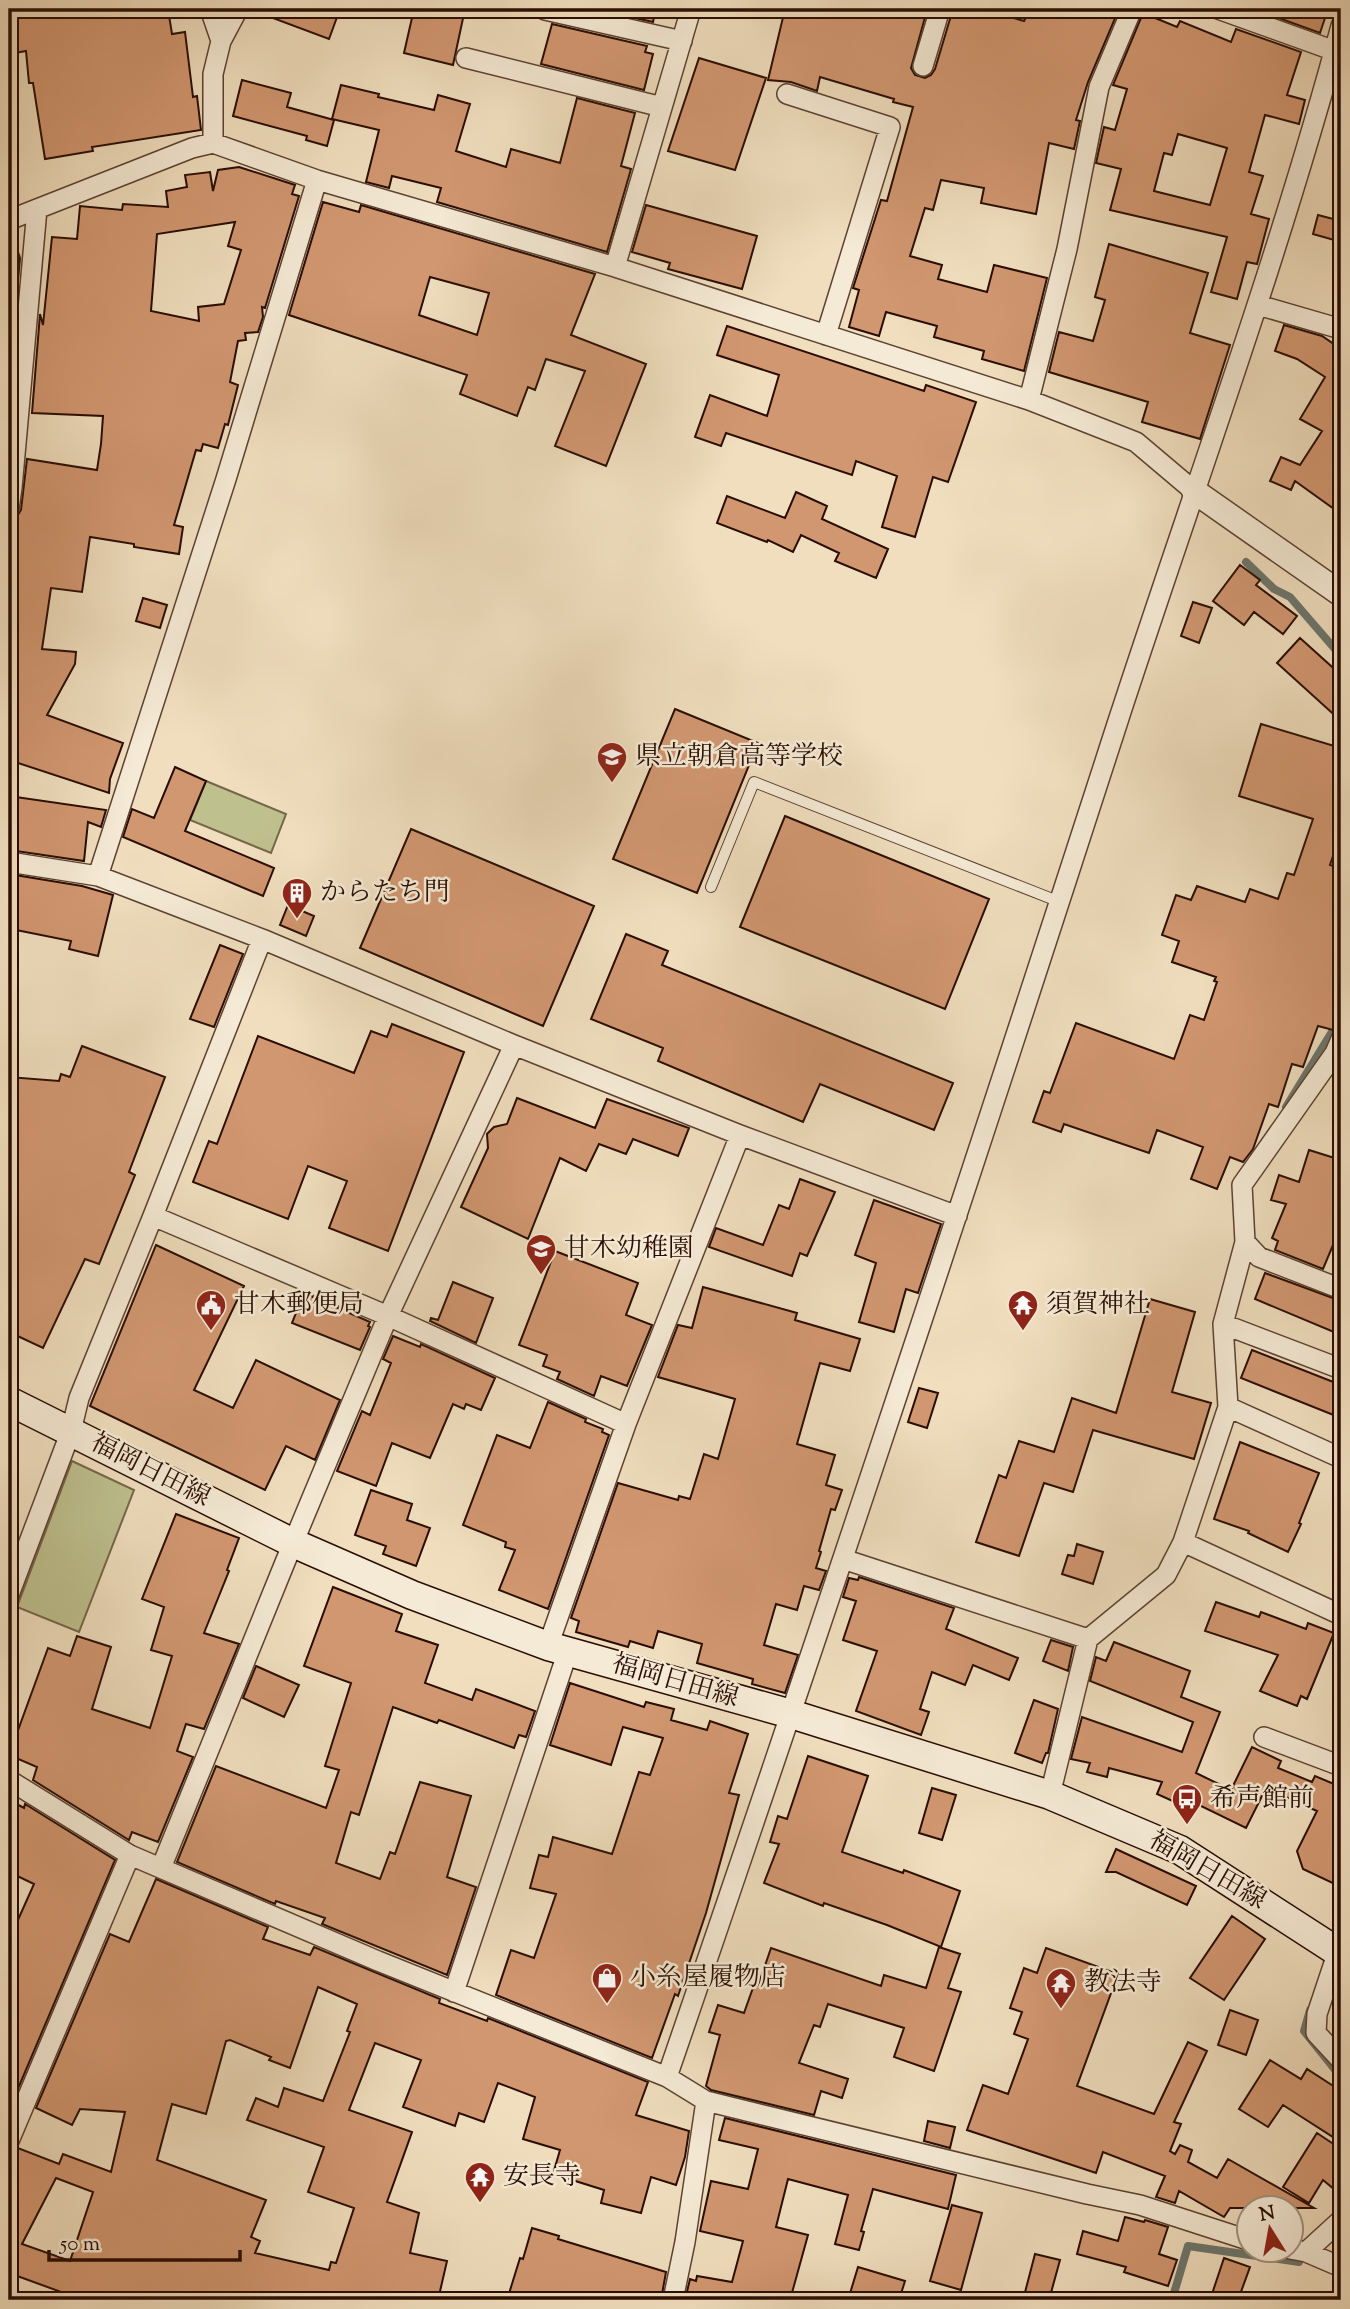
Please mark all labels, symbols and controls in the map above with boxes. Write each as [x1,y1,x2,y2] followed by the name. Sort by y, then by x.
[635,739,843,776] place label: 県立朝倉高等学校
[595,740,629,784] school or university icon: 県立朝倉高等学校
[320,875,450,912] place label: からたち門
[280,876,314,920] building icon: からたち門
[564,1231,694,1268] place label: 甘木幼稚園
[524,1232,558,1276] school or university icon: 甘木幼稚園
[234,1287,364,1324] place label: 甘木郵便局
[1046,1287,1150,1324] place label: 須賀神社
[194,1288,228,1332] public building icon: 甘木郵便局
[1006,1288,1040,1332] temple icon: 須賀神社
[84,1425,216,1517] street label: 福岡日田線
[607,1646,743,1718] street label: 福岡日田線
[1210,1781,1314,1818] place label: 希声館前
[1170,1782,1204,1826] bus stop icon: 希声館前
[1141,1822,1273,1920] street label: 福岡日田線
[630,1960,786,1997] place label: 小糸屋履物店
[590,1961,624,2005] shop icon: 小糸屋履物店
[1084,1965,1162,2002] place label: 教法寺
[1044,1966,1078,2010] temple icon: 教法寺
[503,2159,581,2196] place label: 安長寺
[463,2160,497,2204] temple icon: 安長寺
[1234,2194,1304,2264] north arrow
[1257,2200,1277,2229] text: N
[49,2218,240,2262] scale bar
[59,2230,100,2260] text: 50 m

